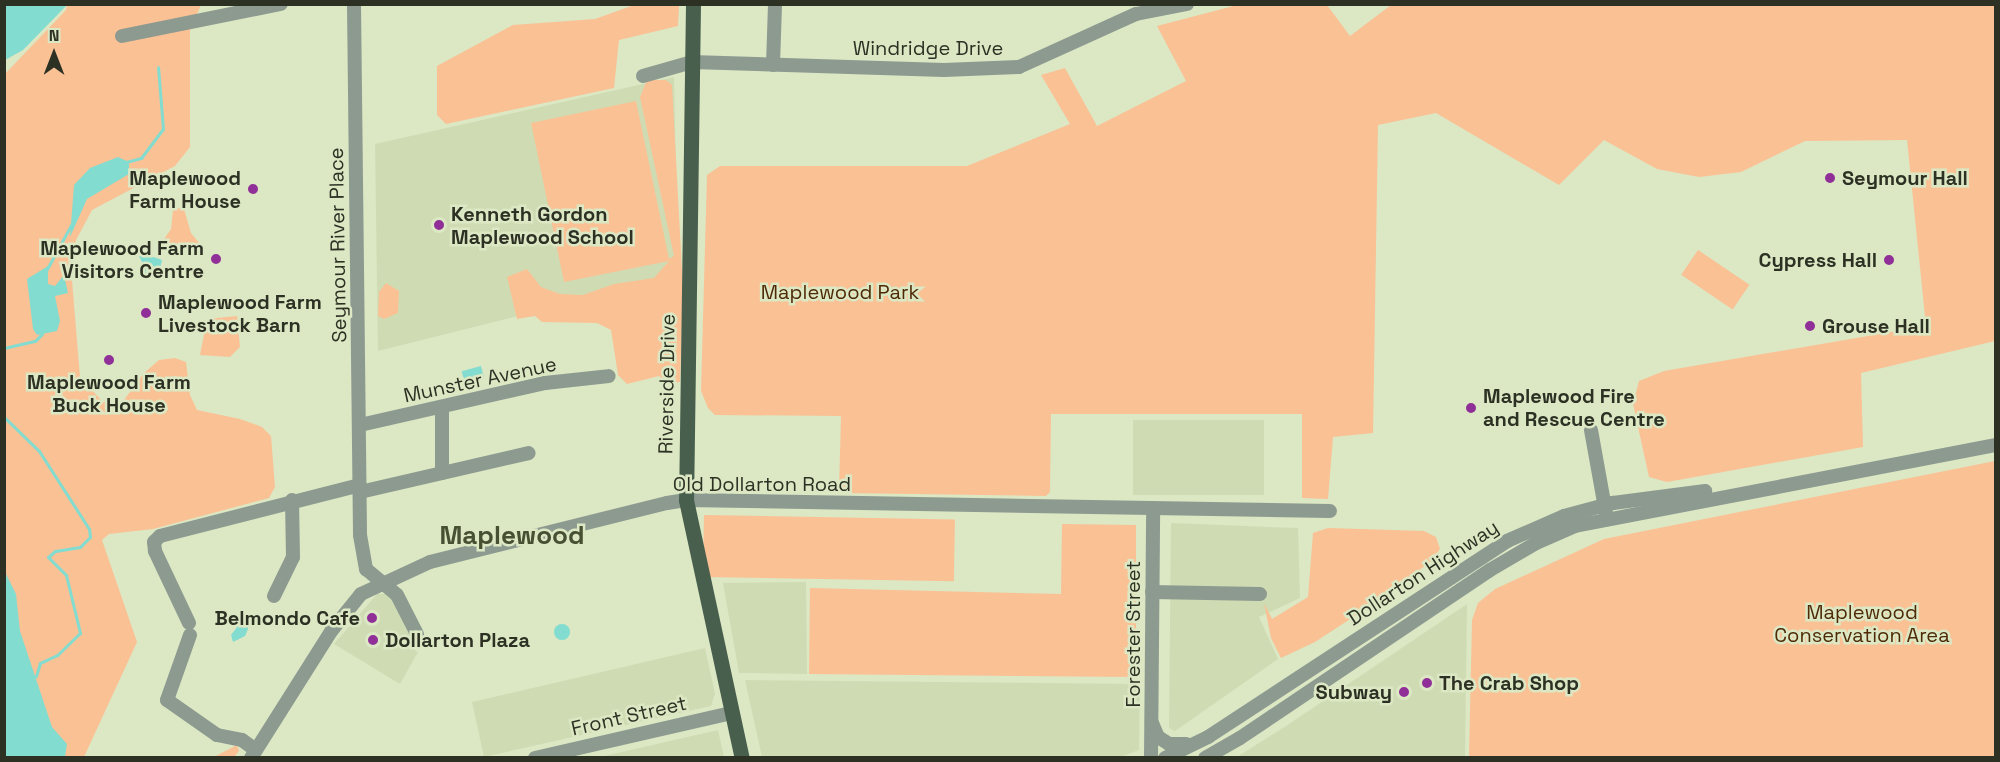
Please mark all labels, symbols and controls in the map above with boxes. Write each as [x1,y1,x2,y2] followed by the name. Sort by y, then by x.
[24,24,84,84] north arrow
[49,25,59,46] text: N
[853,36,1003,60] street label: Windridge Drive
[324,147,352,343] street label: Seymour River Place
[129,166,241,213] place label: Maplewood Farm House
[1842,166,1968,190] place label: Seymour Hall
[1823,171,1837,185] marker: Seymour Hall
[246,182,260,196] marker: Maplewood Farm House
[451,202,634,249] place label: Kenneth Gordon Maplewood School
[432,218,446,232] marker: Kenneth Gordon Maplewood School
[40,236,204,283] place label: Maplewood Farm Visitors Centre
[1759,248,1877,272] place label: Cypress Hall
[209,252,223,266] marker: Maplewood Farm Visitors Centre
[1882,253,1896,267] marker: Cypress Hall
[761,280,919,304] park label: Maplewood Park
[158,290,322,337] place label: Maplewood Farm Livestock Barn
[139,306,153,320] marker: Maplewood Farm Livestock Barn
[654,314,680,454] street label: Riverside Drive
[1822,314,1930,338] place label: Grouse Hall
[1803,319,1817,333] marker: Grouse Hall
[401,352,559,408] street label: Munster Avenue
[102,353,116,367] marker: Maplewood Farm Buck House
[27,370,191,417] place label: Maplewood Farm Buck House
[1483,384,1665,431] place label: Maplewood Fire and Rescue Centre
[1464,401,1478,415] marker: Maplewood Fire and Rescue Centre
[673,472,851,496] street label: Old Dollarton Road
[1343,515,1503,631] street label: Dollarton Highway
[439,520,585,552] district label: Maplewood
[1121,561,1145,707] street label: Forester Street
[1774,600,1950,647] park label: Maplewood Conservation Area
[214,606,360,630] place label: Belmondo Cafe
[365,611,379,625] marker: Belmondo Cafe
[385,628,530,652] place label: Dollarton Plaza
[366,633,380,647] marker: Dollarton Plaza
[1439,671,1579,695] place label: The Crab Shop
[1420,676,1434,690] marker: The Crab Shop
[1316,680,1392,704] place label: Subway
[1397,685,1411,699] marker: Subway
[569,691,689,741] street label: Front Street

